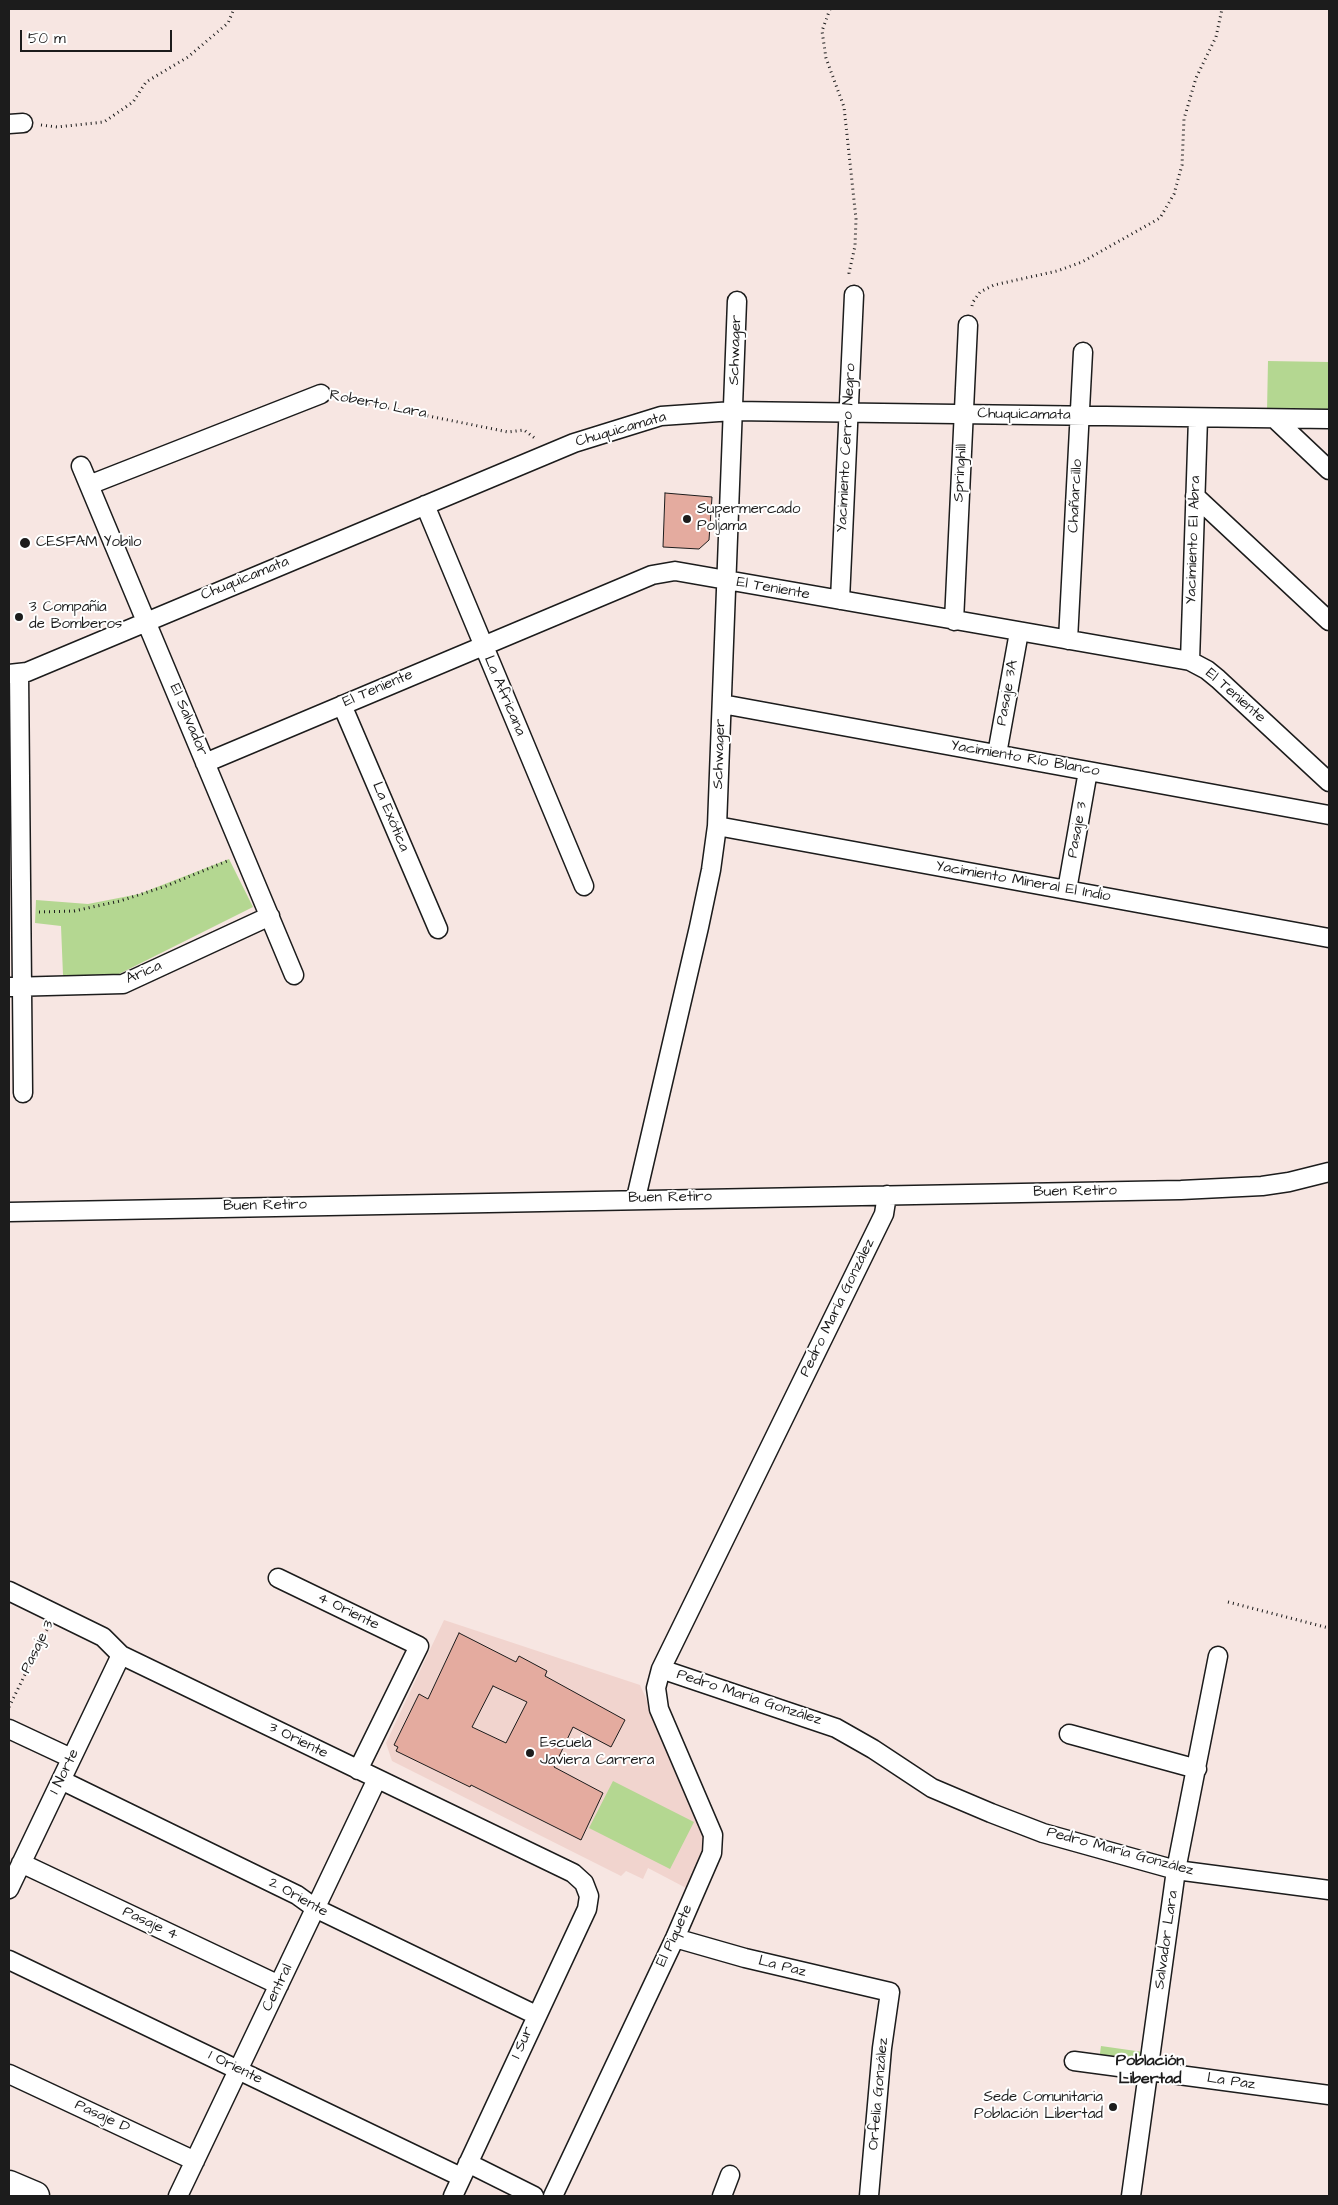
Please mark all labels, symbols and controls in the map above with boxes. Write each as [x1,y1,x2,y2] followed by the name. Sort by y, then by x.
[22,20,175,52] scale bar
[28,28,66,49] text: 50 m
[726,314,746,386] street label: Schwager
[834,363,860,533] street label: Yacimiento Cerro Negro
[328,387,428,423] street label: Roberto Lara
[977,405,1071,425] street label: Chuquicamata
[574,408,668,452] street label: Chuquicamata
[950,443,972,503] street label: Springhill
[1065,459,1087,533] street label: Chañarcillo
[1183,475,1205,605] street label: Yacimiento El Abra
[697,501,800,536] place label: Supermercado Poljama
[681,513,693,525] marker: Supermercado Poljama
[36,534,141,552] place label: CESFAM Yobilo
[18,536,32,550] marker: CESFAM Yobilo
[198,553,292,605] street label: Chuquicamata
[735,574,811,604] street label: El Teniente
[29,599,122,634] place label: 3 Compañía de Bomberos
[13,611,25,623] marker: 3 Compañía de Bomberos
[479,653,529,739] street label: La Africana
[993,659,1023,727] street label: Pasaje 3A
[1201,665,1269,727] street label: El Teniente
[340,666,416,712] street label: El Teniente
[165,681,211,759] street label: El Salvador
[710,718,730,790] street label: Schwager
[949,737,1101,781] street label: Yacimiento Río Blanco
[367,779,413,855] street label: La Exótica
[1064,800,1092,860] street label: Pasaje 3
[934,858,1112,906] street label: Yacimiento Mineral El Indio
[123,957,165,989] street label: Arica
[1033,1182,1117,1202] street label: Buen Retiro
[628,1188,712,1208] street label: Buen Retiro
[223,1196,307,1216] street label: Buen Retiro
[797,1236,879,1380] street label: Pedro María González
[314,1589,382,1635] street label: 4 Oriente
[17,1618,59,1676] street label: Pasaje 3
[674,1666,824,1730] street label: Pedro María González
[265,1719,331,1763] street label: 3 Oriente
[540,1735,654,1770] place label: Escuela Javiera Carrera
[46,1746,84,1798] street label: 1 Norte
[524,1747,536,1759] marker: Escuela Javiera Carrera
[1044,1824,1196,1880] street label: Pedro María González
[265,1874,331,1922] street label: 2 Oriente
[1151,1890,1183,1990] street label: Salvador Lara
[653,1902,697,1970] street label: El Piquete
[119,1903,181,1945] street label: Pasaje 4
[756,1952,808,1982] street label: La Paz
[259,1961,297,2015] street label: Central
[508,2024,538,2062] street label: 1 Sur
[865,2037,893,2151] street label: Orfelia González
[205,2047,265,2089] street label: 1 Oriente
[1116,2052,1184,2090] district label: Población Libertad
[1206,2070,1256,2094] street label: La Paz
[974,2089,1103,2124] place label: Sede Comunitaria Población Libertad
[72,2096,132,2138] street label: Pasaje D
[1107,2101,1119,2113] marker: Sede Comunitaria Población Libertad

